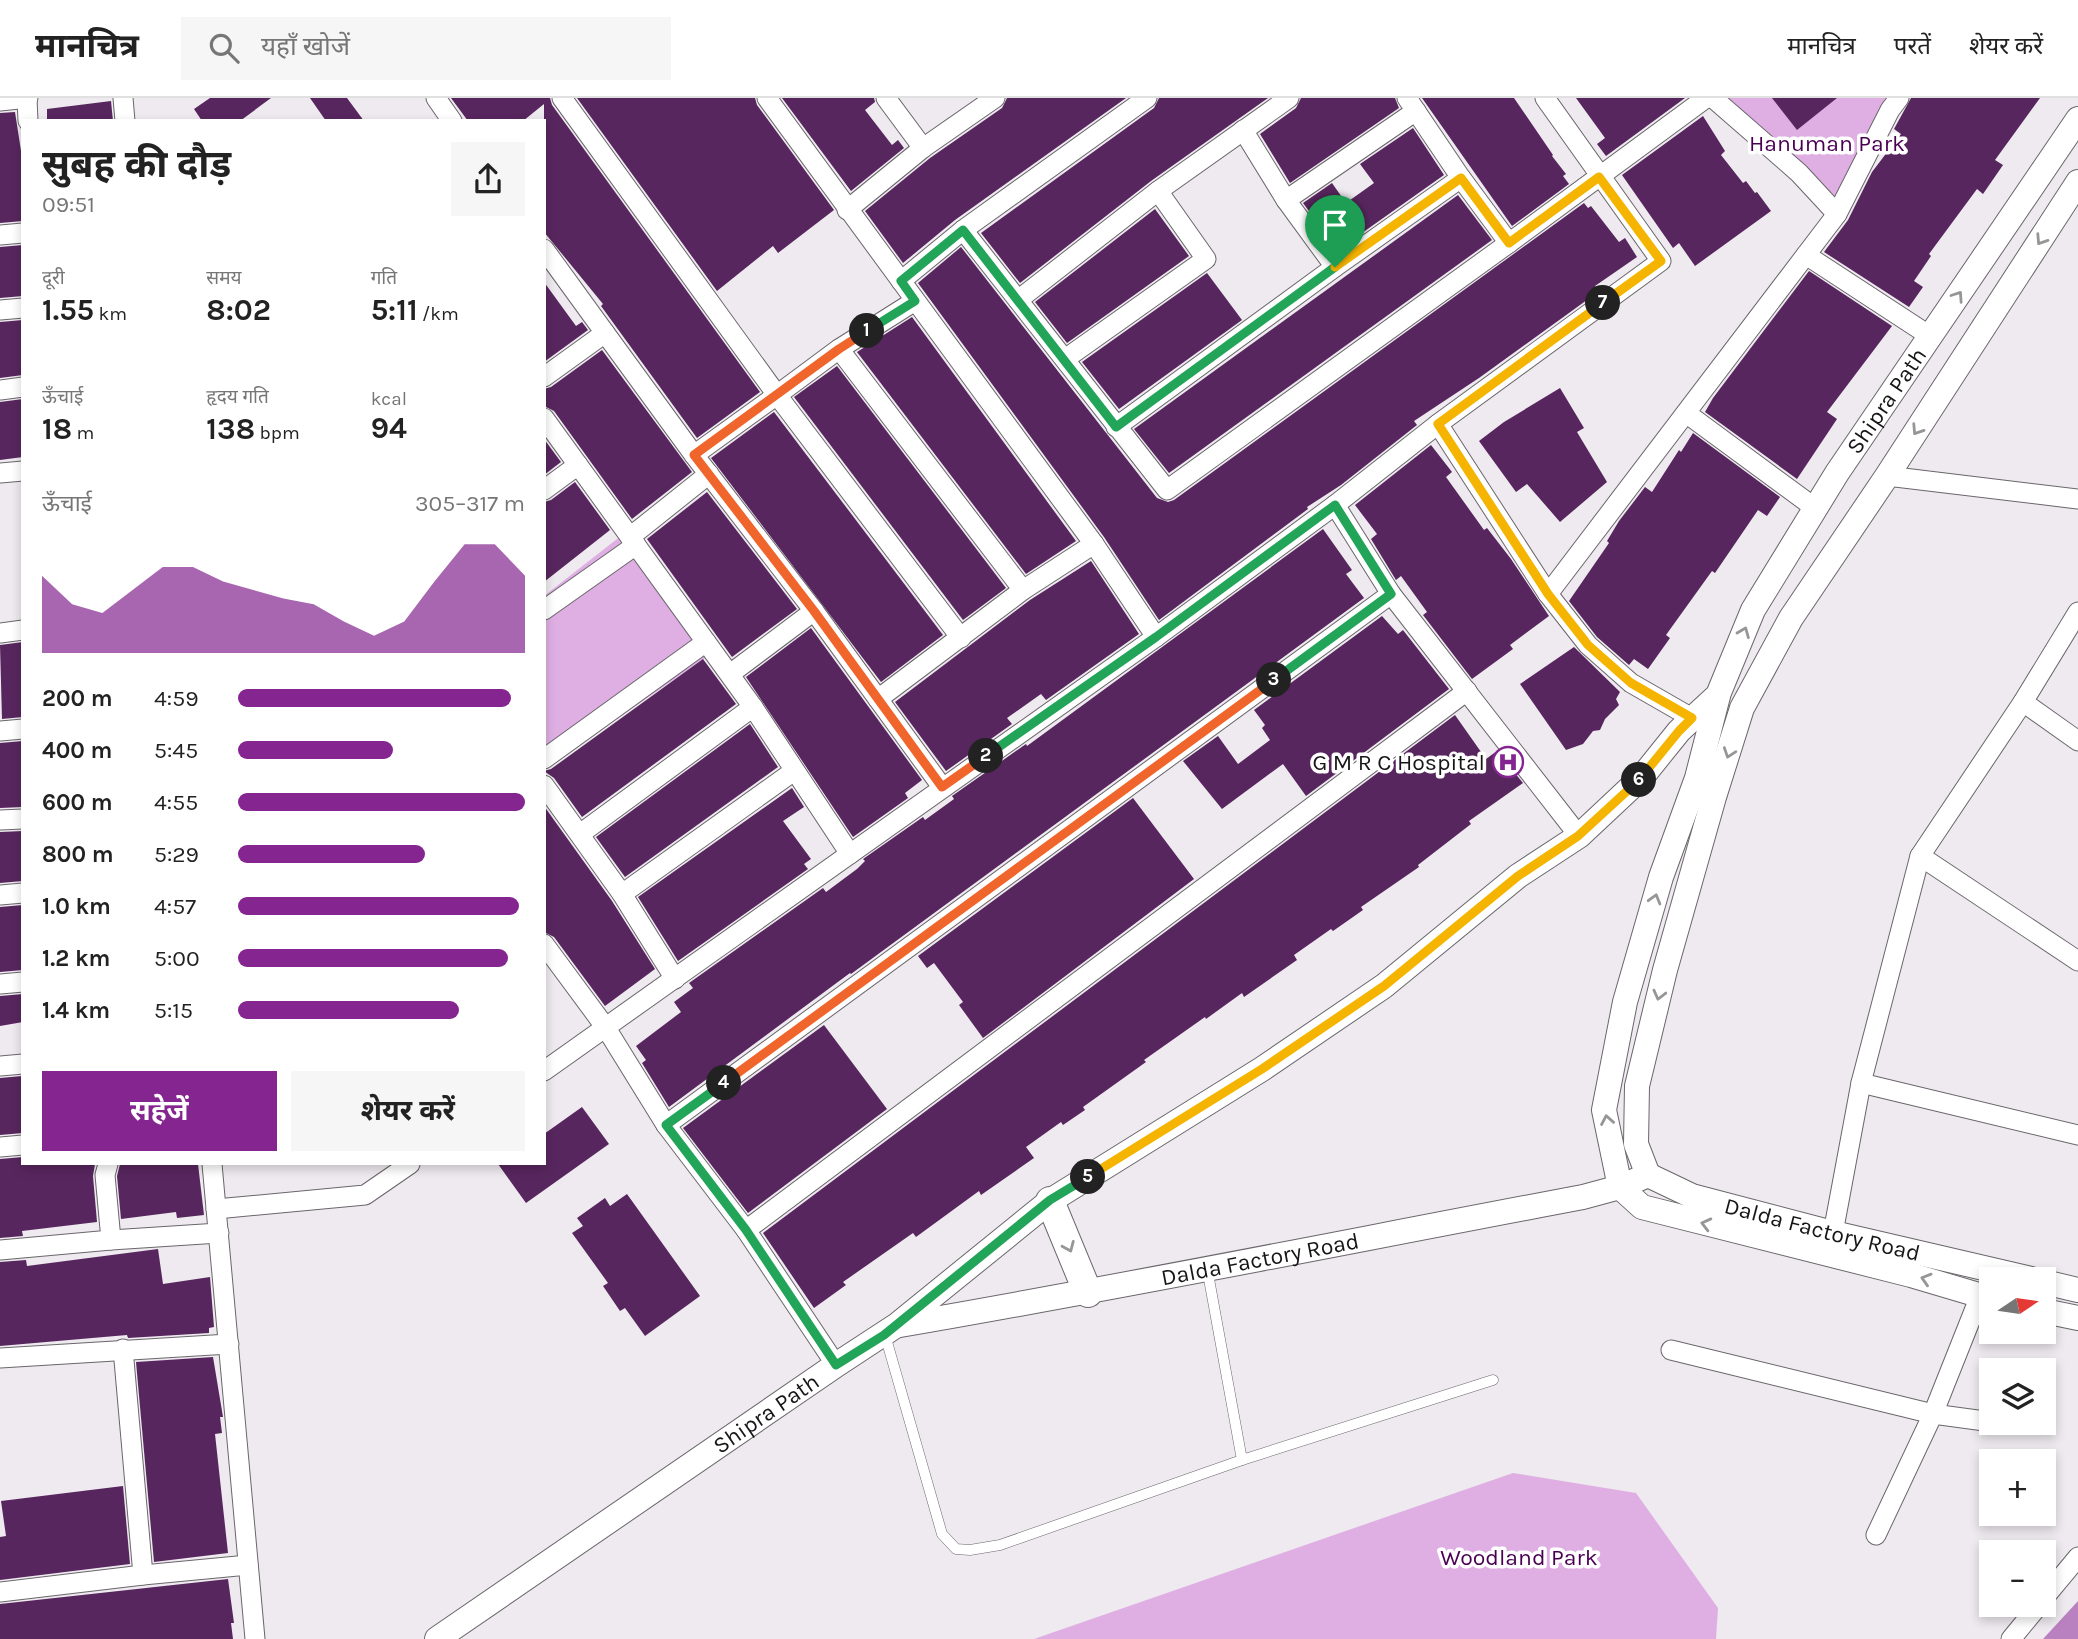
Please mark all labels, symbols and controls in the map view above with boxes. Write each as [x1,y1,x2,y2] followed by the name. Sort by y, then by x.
[181,17,671,80] search box
[35,27,139,65] text: मानचित्र
[205,29,243,67] icon: search
[261,31,350,62] text: यहाँ खोजें
[1787,32,1856,60] text: मानचित्र
[1894,32,1931,60] text: परतें
[1969,32,2043,60] text: शेयर करें
[1749,130,1905,157] park label: Hanuman Park
[42,142,231,187] text: सुबह की दौड़
[451,142,525,216] button: share
[42,191,95,218] text: 09:51
[1305,195,1365,267] pin
[1316,206,1354,244] icon: arrive
[2037,232,2050,245] one-way arrow
[42,267,65,289] text: दूरी
[206,267,242,289] text: समय
[371,267,397,289] text: गति
[1586,286,1620,320] pin: 7
[1598,291,1607,313] text: 7
[1950,291,1962,304] one-way arrow
[42,292,94,328] text: 1.55
[206,292,271,328] text: 8:02
[371,292,418,328] text: 5:11
[94,303,127,325] text: km
[418,303,459,325] text: /km
[850,314,884,348] pin: 1
[863,319,870,341] text: 1
[1841,343,1932,459] street label: Shipra Path
[42,386,83,408] text: ऊँचाई
[206,386,269,408] text: हृदय गति
[371,388,407,410] text: kcal
[371,410,407,446] text: 94
[42,411,72,447] text: 18
[206,411,255,447] text: 138
[72,422,94,444] text: m
[255,422,300,444] text: bpm
[1912,423,1925,436] one-way arrow
[42,490,92,517] text: ऊँचाई
[415,490,525,517] text: 305–317 m
[1735,627,1749,639] one-way arrow
[1256,662,1292,698] pin: 3
[1268,668,1279,690] text: 3
[42,685,113,712] text: 200 m
[154,685,198,712] text: 4:59
[42,737,112,764] text: 400 m
[154,737,198,764] text: 5:45
[968,738,1004,774] pin: 2
[980,744,991,766] text: 2
[1491,745,1525,779] hospital icon: G M R C Hospital
[1723,746,1737,759] one-way arrow
[1313,749,1485,776] place label: G M R C Hospital
[1622,762,1656,798] pin: 6
[1633,768,1644,790] text: 6
[42,789,113,816] text: 600 m
[154,789,198,816] text: 4:55
[42,841,114,868] text: 800 m
[154,841,199,868] text: 5:29
[42,893,111,920] text: 1.0 km
[154,893,196,920] text: 4:57
[1647,893,1662,905] one-way arrow
[42,945,110,972] text: 1.2 km
[154,945,200,972] text: 5:00
[1653,989,1667,1001] one-way arrow
[42,997,110,1024] text: 1.4 km
[154,997,193,1024] text: 5:15
[706,1066,742,1100] pin: 4
[42,1071,277,1151] button: सहेजें
[291,1071,525,1151] button: शेयर करें
[718,1071,729,1093] text: 4
[1600,1114,1615,1126] one-way arrow
[1070,1160,1106,1194] pin: 5
[1082,1165,1093,1187] text: 5
[1721,1192,1923,1267] street label: Dalda Factory Road
[1700,1218,1712,1232] one-way arrow
[1159,1227,1361,1291] street label: Dalda Factory Road
[1061,1240,1075,1252] one-way arrow
[1979,1267,2056,1344] north arrow
[1979,1267,2056,1617] map controls
[1920,1273,1932,1288] one-way arrow
[1979,1358,2056,1435] button: layers
[708,1368,824,1459] street label: Shipra Path
[1979,1449,2056,1526] button: +
[1979,1540,2056,1617] button: −
[1440,1544,1598,1571] park label: Woodland Park

